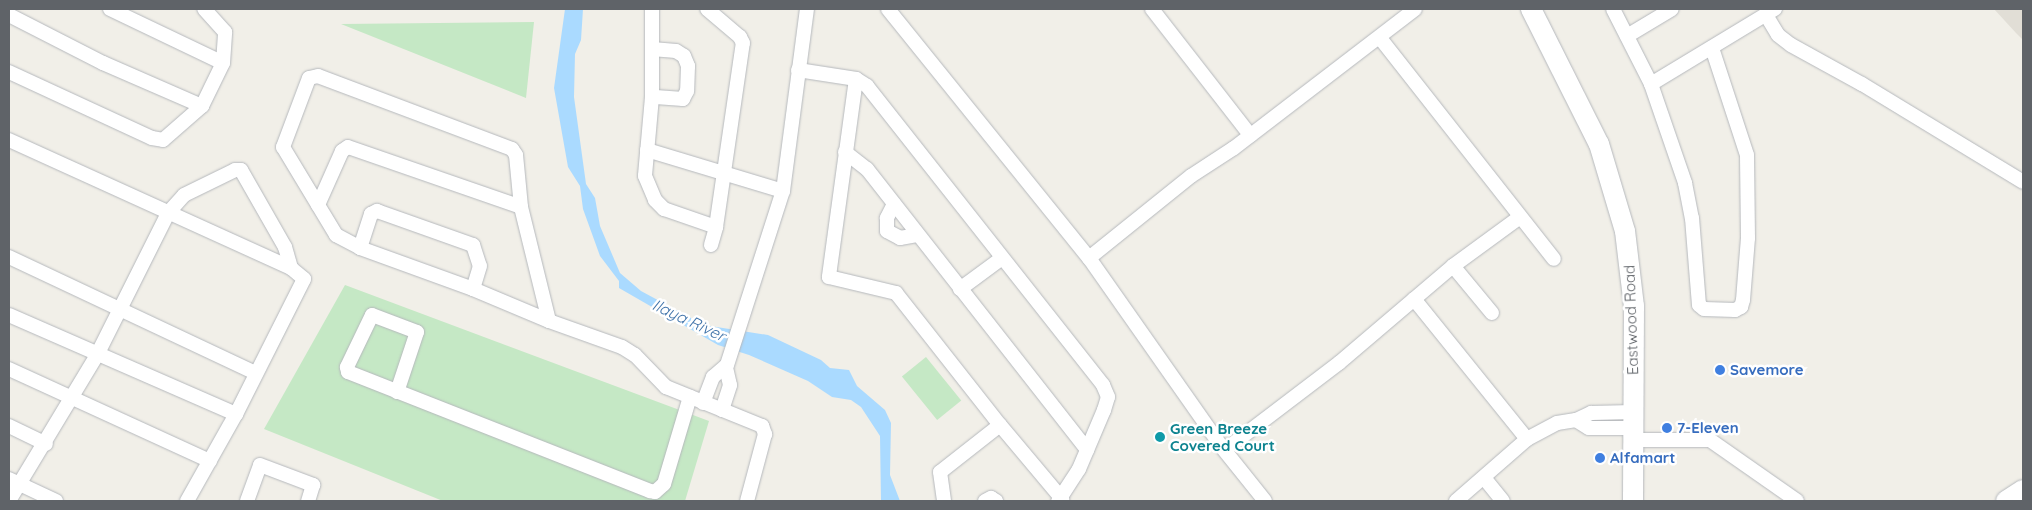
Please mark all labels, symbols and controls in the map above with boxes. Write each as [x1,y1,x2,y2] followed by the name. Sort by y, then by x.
[1620,265,1642,375] street label: Eastwood Road
[649,295,729,345] water label: Ilaya River
[1730,361,1804,379] place label: Savemore
[1714,364,1726,376] marker: Savemore
[1170,419,1275,454] place label: Green Breeze Covered Court
[1677,419,1739,437] place label: 7-Eleven
[1661,422,1673,434] marker: 7-Eleven
[1154,431,1166,443] marker: Green Breeze Covered Court
[1610,449,1676,467] place label: Alfamart
[1594,452,1606,464] marker: Alfamart

